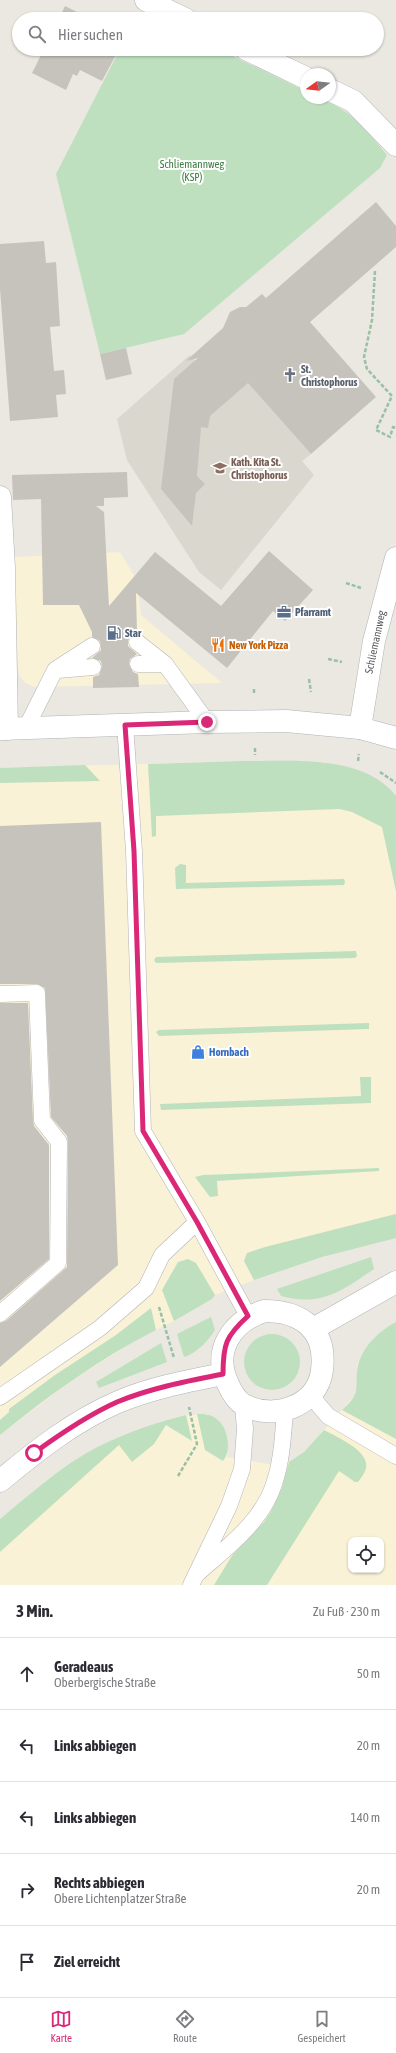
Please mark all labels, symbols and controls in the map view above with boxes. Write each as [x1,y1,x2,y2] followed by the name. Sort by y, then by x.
[12,12,384,56] search box
[26,23,48,45] icon: search
[58,26,123,43] text: Hier suchen
[300,68,336,104] north arrow
[160,158,224,183] park label: Schliemannweg (KSP)
[301,363,357,388] place label: St. Christophorus
[282,367,298,383] church icon: St. Christophorus
[231,456,287,481] place label: Kath. Kita St. Christophorus
[212,460,228,476] school or university icon: Kath. Kita St. Christophorus
[276,604,292,620] office icon: Pfarramt
[295,606,332,618] place label: Pfarramt
[362,609,388,675] street label: Schliemannweg
[106,625,122,641] fuel station icon: Star
[125,627,142,639] place label: Star
[210,637,226,653] restaurant icon: New York Pizza
[229,639,288,651] place label: New York Pizza
[198,713,216,731] route end
[190,1044,206,1060] shop icon: Hornbach
[209,1046,249,1058] place label: Hornbach
[25,1444,43,1462] route start
[348,1537,384,1573] map controls
[348,1537,384,1573] button: locate
[16,1601,53,1621] text: 3 Min.
[313,1604,380,1619] text: Zu Fuß · 230 m
[54,1658,113,1675] text: Geradeaus
[16,1663,38,1685] icon: ahead
[357,1666,380,1681] text: 50 m
[54,1675,156,1690] text: Oberbergische Straße
[16,1735,38,1757] icon: left
[54,1737,136,1754] text: Links abbiegen
[357,1738,380,1753] text: 20 m
[16,1807,38,1829] icon: left
[54,1809,136,1826] text: Links abbiegen
[351,1810,380,1825] text: 140 m
[54,1874,144,1891] text: Rechts abbiegen
[16,1879,38,1901] icon: right
[357,1882,380,1897] text: 20 m
[54,1891,186,1906] text: Obere Lichtenplatzer Straße
[16,1951,38,1973] icon: arrive
[54,1953,120,1970] text: Ziel erreicht
[50,2008,72,2044] tab: Karte
[173,2008,197,2044] tab: Route
[298,2008,346,2044] tab: Gespeichert

